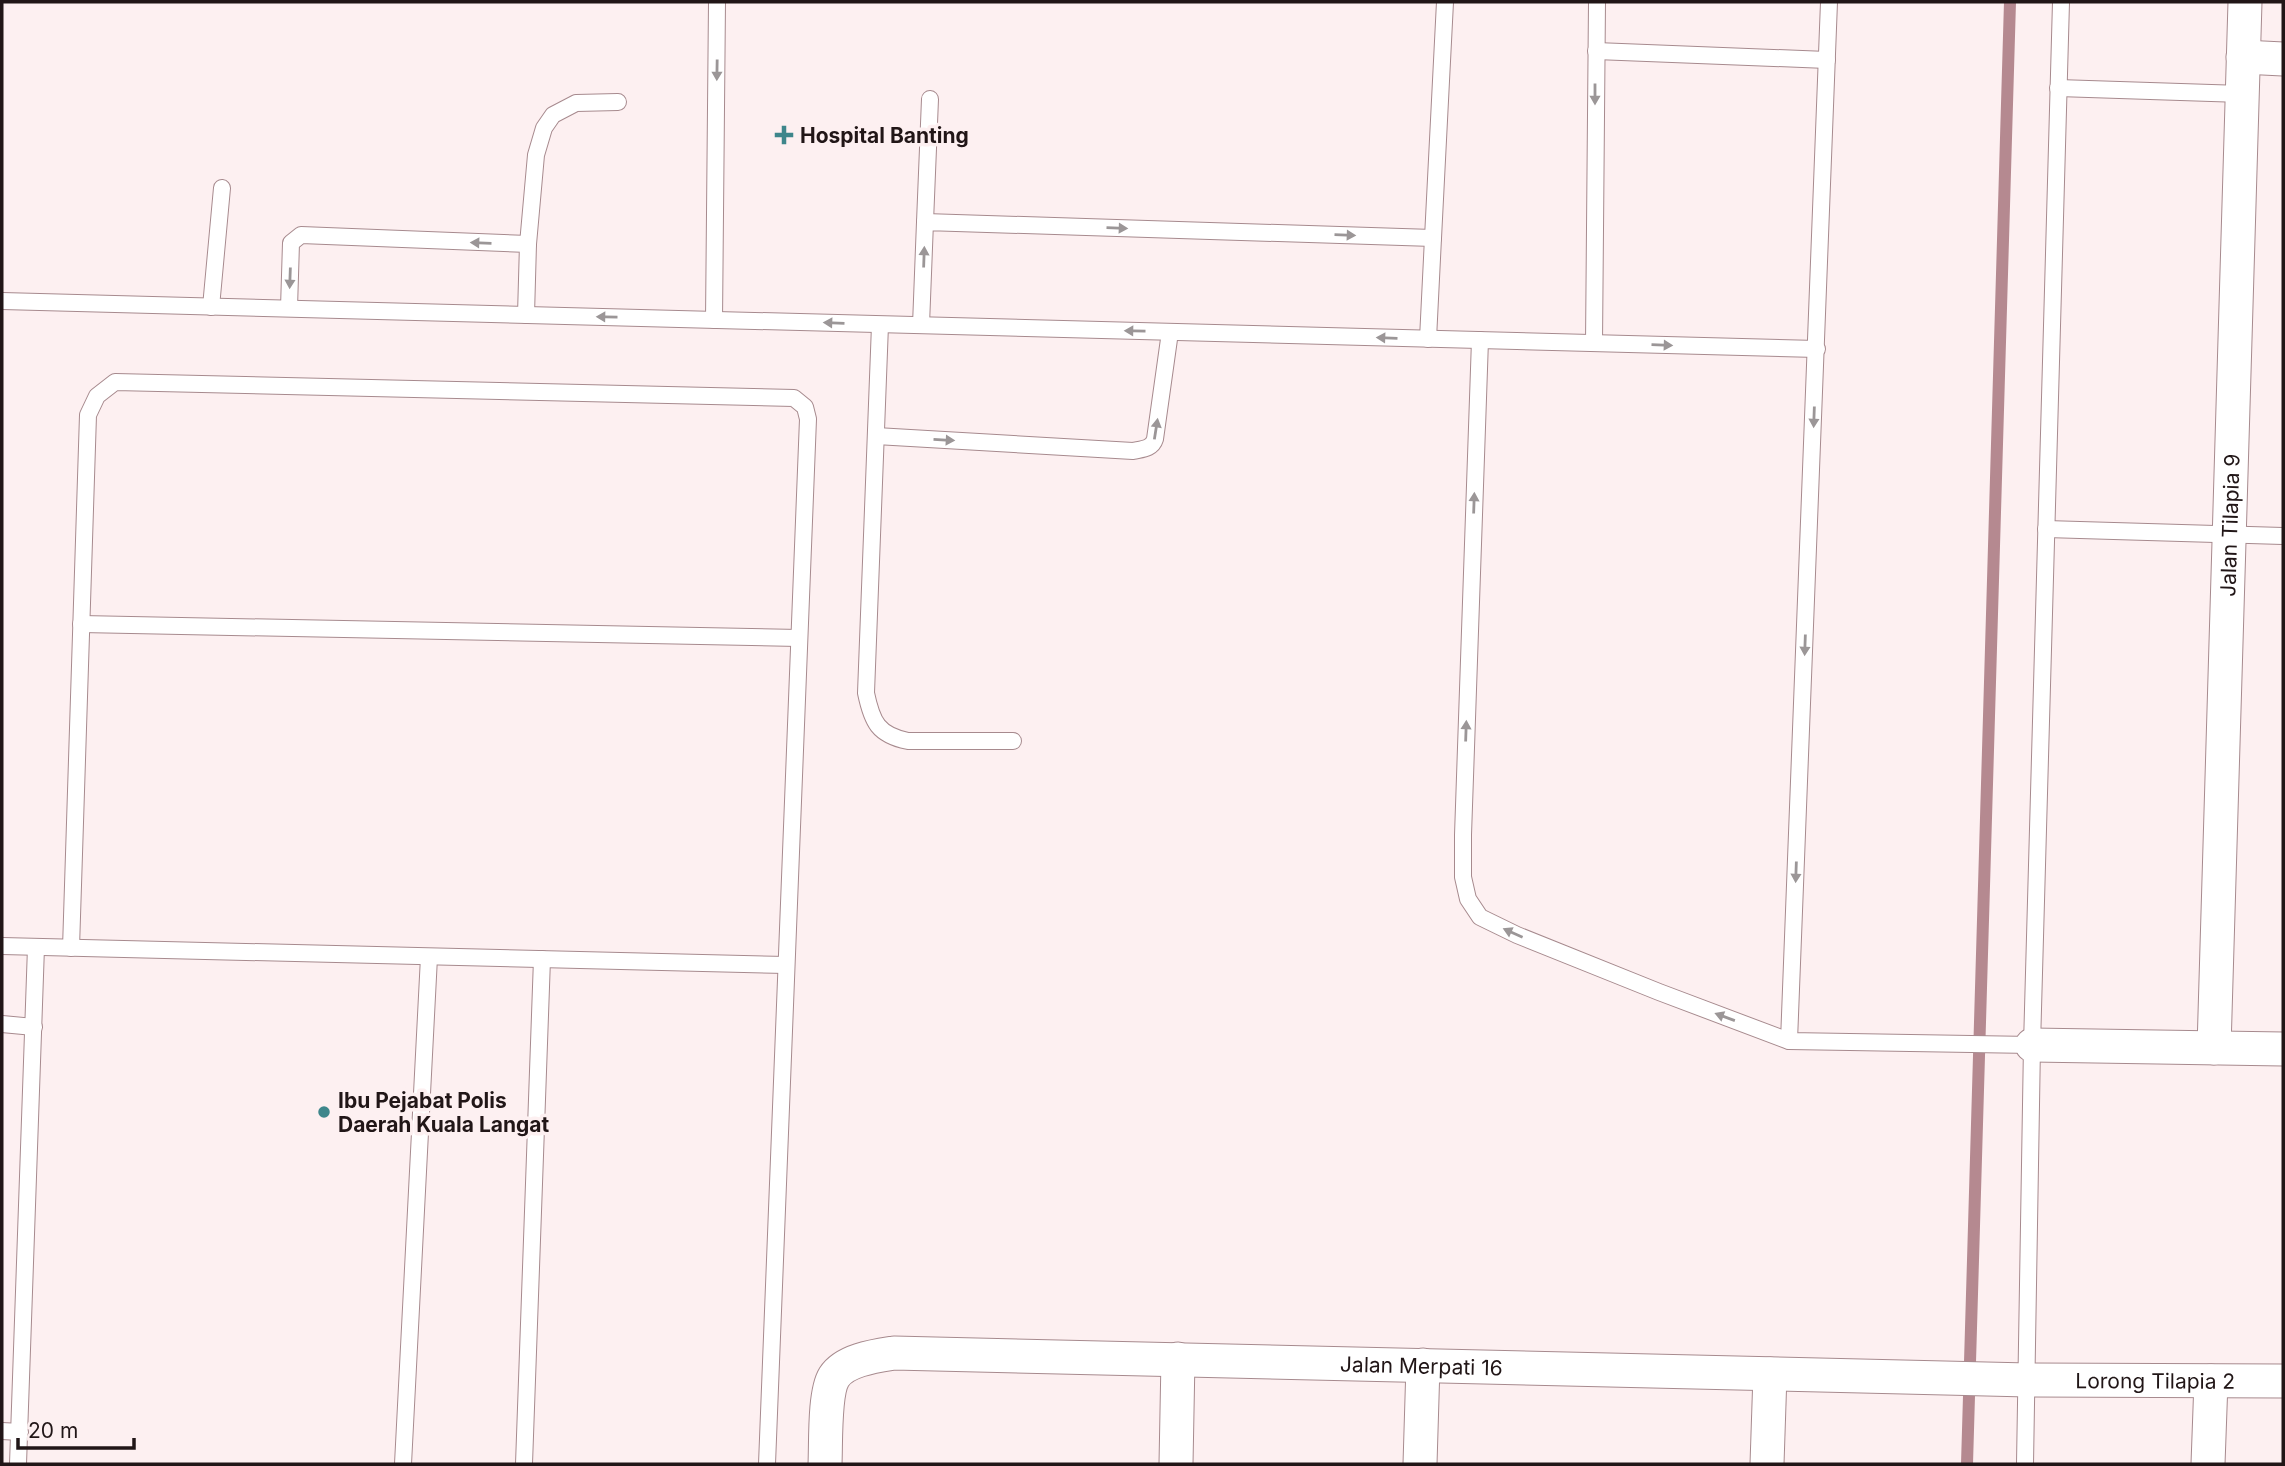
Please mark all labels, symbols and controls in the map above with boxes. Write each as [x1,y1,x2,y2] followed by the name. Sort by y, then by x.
[711,59,723,81] one-way arrow
[1589,84,1601,106] one-way arrow
[800,123,969,148] place label: Hospital Banting
[774,125,794,145] marker: Hospital Banting
[1107,223,1129,234] one-way arrow
[1334,230,1356,241] one-way arrow
[470,237,492,248] one-way arrow
[918,246,929,268] one-way arrow
[284,267,296,289] one-way arrow
[596,312,618,323] one-way arrow
[823,318,845,329] one-way arrow
[1124,325,1146,336] one-way arrow
[1376,332,1398,343] one-way arrow
[1652,339,1674,350] one-way arrow
[1808,406,1819,428] one-way arrow
[1151,418,1162,440] one-way arrow
[933,435,955,446] one-way arrow
[2215,453,2244,597] street label: Jalan Tilapia 9
[1469,492,1480,514] one-way arrow
[1799,634,1810,656] one-way arrow
[1461,720,1472,742] one-way arrow
[1790,861,1801,883] one-way arrow
[1503,927,1524,938] one-way arrow
[1714,1011,1735,1022] one-way arrow
[338,1088,549,1137] place label: Ibu Pejabat Polis Daerah Kuala Langat
[316,1104,332,1120] marker: Ibu Pejabat Polis Daerah Kuala Langat
[1340,1351,1503,1380] street label: Jalan Merpati 16
[2075,1368,2235,1393] street label: Lorong Tilapia 2
[18,1406,133,1450] scale bar
[28,1418,78,1443] text: 20 m

